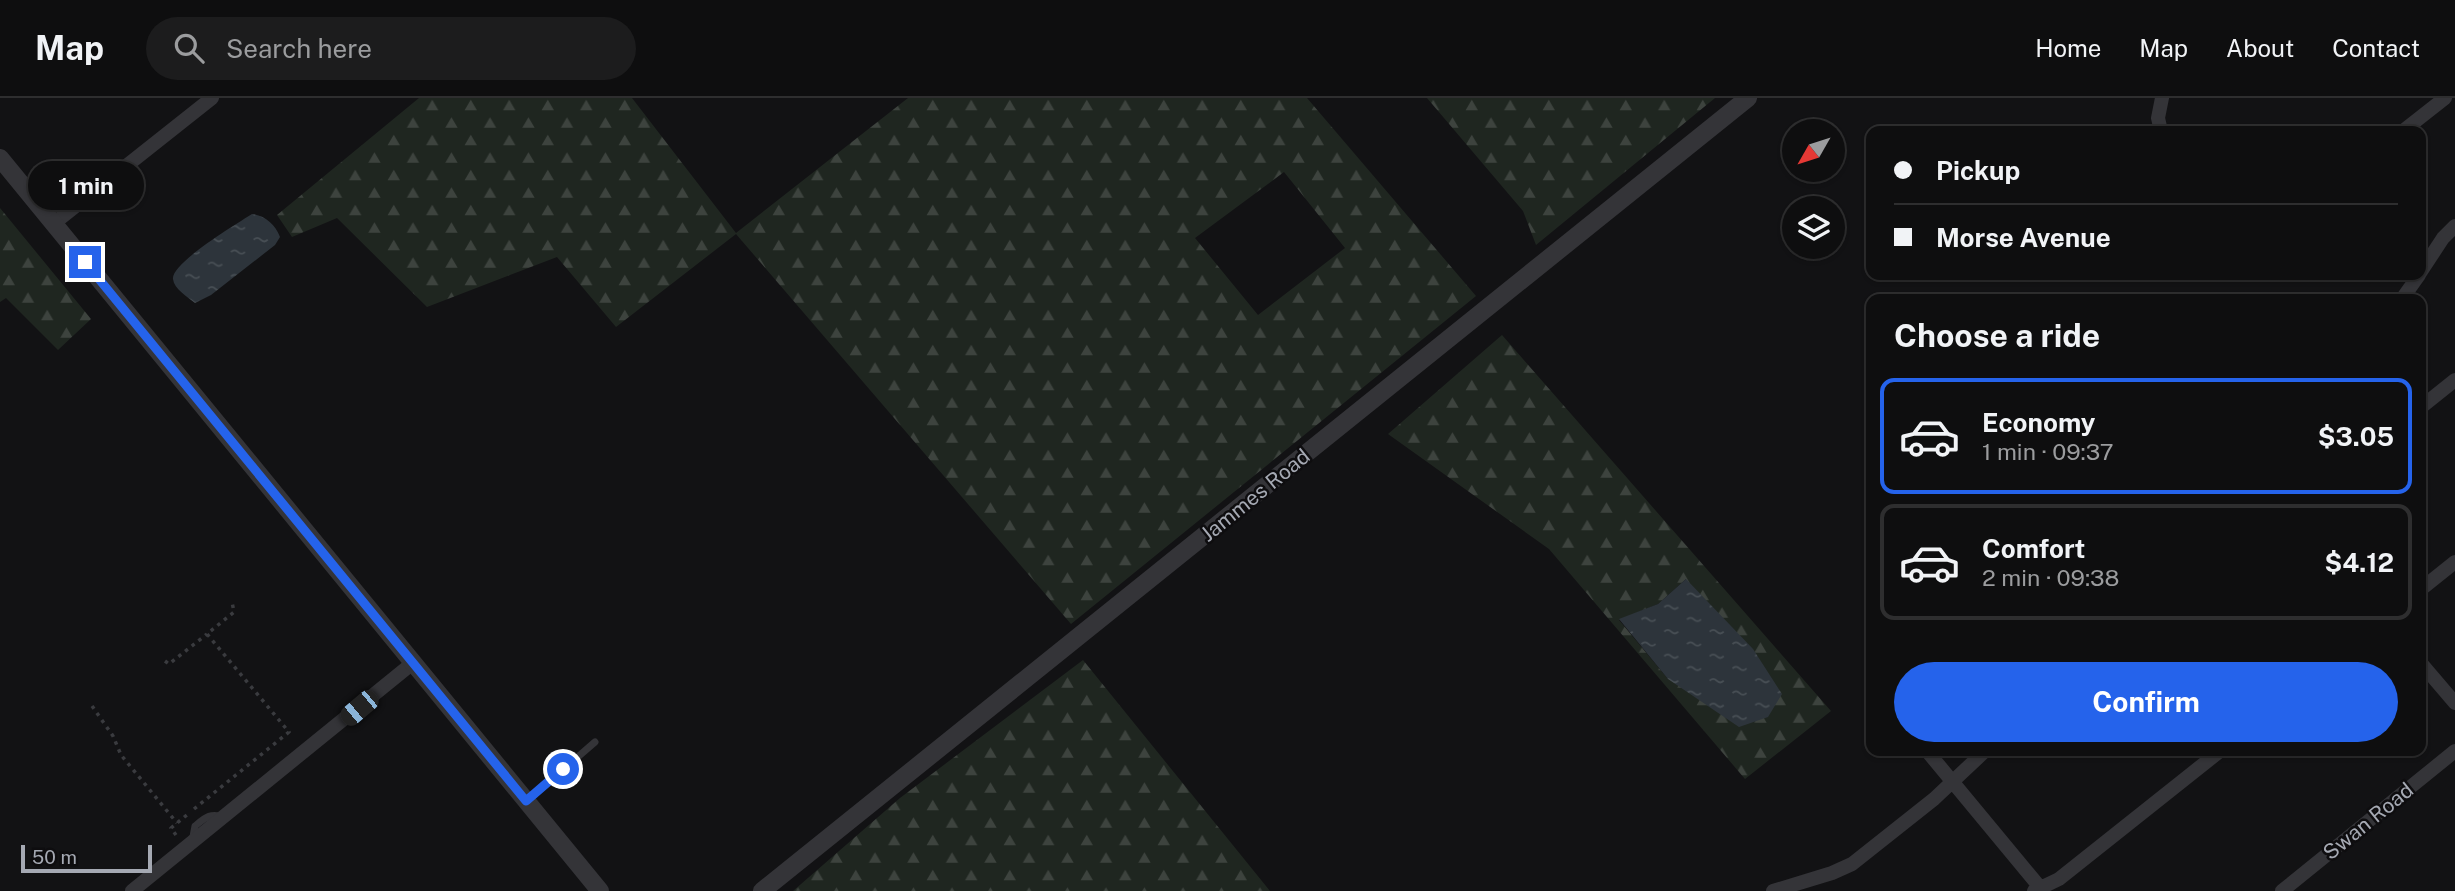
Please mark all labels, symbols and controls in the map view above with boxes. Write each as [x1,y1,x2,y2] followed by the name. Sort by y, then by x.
[146,17,636,80] search box
[35,29,104,67] text: Map
[170,29,208,67] icon: search
[226,33,372,64] text: Search here
[2035,34,2101,62] text: Home
[2139,34,2188,62] text: Map
[2226,34,2294,62] text: About
[2332,34,2420,62] text: Contact
[1782,119,1844,182] north arrow
[1782,119,1845,259] map controls
[1936,155,2020,186] text: Pickup
[27,160,143,209] callout: 1 min
[58,172,114,199] text: 1 min
[1782,196,1845,259] button: layers
[1936,222,2111,253] text: Morse Avenue
[69,246,101,278] route end
[1894,317,2100,354] text: Choose a ride
[1898,405,1961,468] icon: car
[1982,407,2095,438] text: Economy
[2318,421,2394,452] text: $3.05
[1982,438,2114,465] text: 1 min · 09:37
[1195,443,1315,547] street label: Jammes Road
[1898,531,1961,594] icon: car
[1982,533,2085,564] text: Comfort
[2325,547,2394,578] text: $4.12
[1982,564,2119,591] text: 2 min · 09:38
[1894,662,2398,742] button: Confirm
[337,686,382,730] car
[547,753,579,785] route start
[2318,777,2418,865] street label: Swan Road
[21,842,152,874] scale bar
[32,846,77,868] text: 50 m

